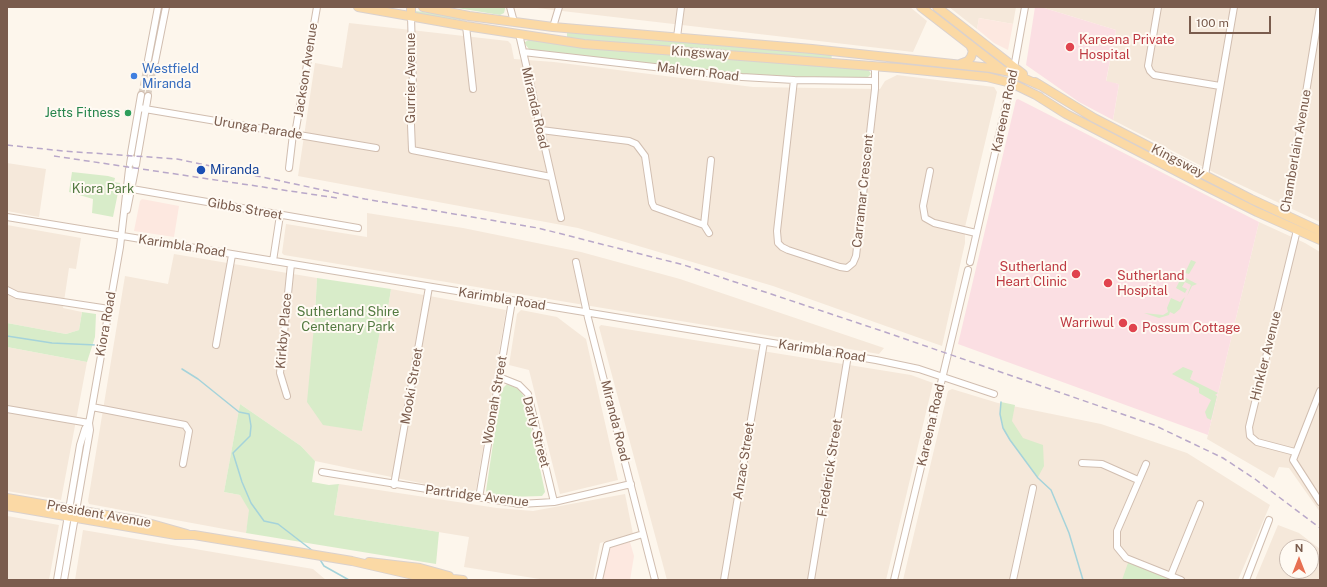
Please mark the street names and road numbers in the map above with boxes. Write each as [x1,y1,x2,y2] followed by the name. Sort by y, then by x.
[291,22,321,118] street label: Jackson Avenue
[403,33,419,123] street label: Gurrier Avenue
[671,43,729,63] street label: Kingsway
[656,59,740,85] street label: Malvern Road
[518,66,552,150] street label: Miranda Road
[989,68,1021,154] street label: Kareena Road
[1277,88,1315,214] street label: Chamberlain Avenue
[212,113,304,143] street label: Urunga Parade
[849,133,877,249] street label: Carramar Crescent
[1149,141,1207,181] street label: Kingsway
[206,195,284,223] street label: Gibbs Street
[137,231,227,261] street label: Karimbla Road
[457,284,547,314] street label: Karimbla Road
[93,290,119,358] street label: Kiora Road
[273,292,295,370] street label: Kirkby Place
[1247,310,1285,402] street label: Hinkler Avenue
[777,336,867,366] street label: Karimbla Road
[398,346,426,426] street label: Mooki Street
[480,354,510,446] street label: Woonah Street
[597,379,633,463] street label: Miranda Road
[914,382,948,468] street label: Kareena Road
[519,395,553,469] street label: Darly Street
[815,418,845,518] street label: Frederick Street
[730,421,758,501] street label: Anzac Street
[424,482,530,510] street label: Partridge Avenue
[46,497,152,531] street label: President Avenue

